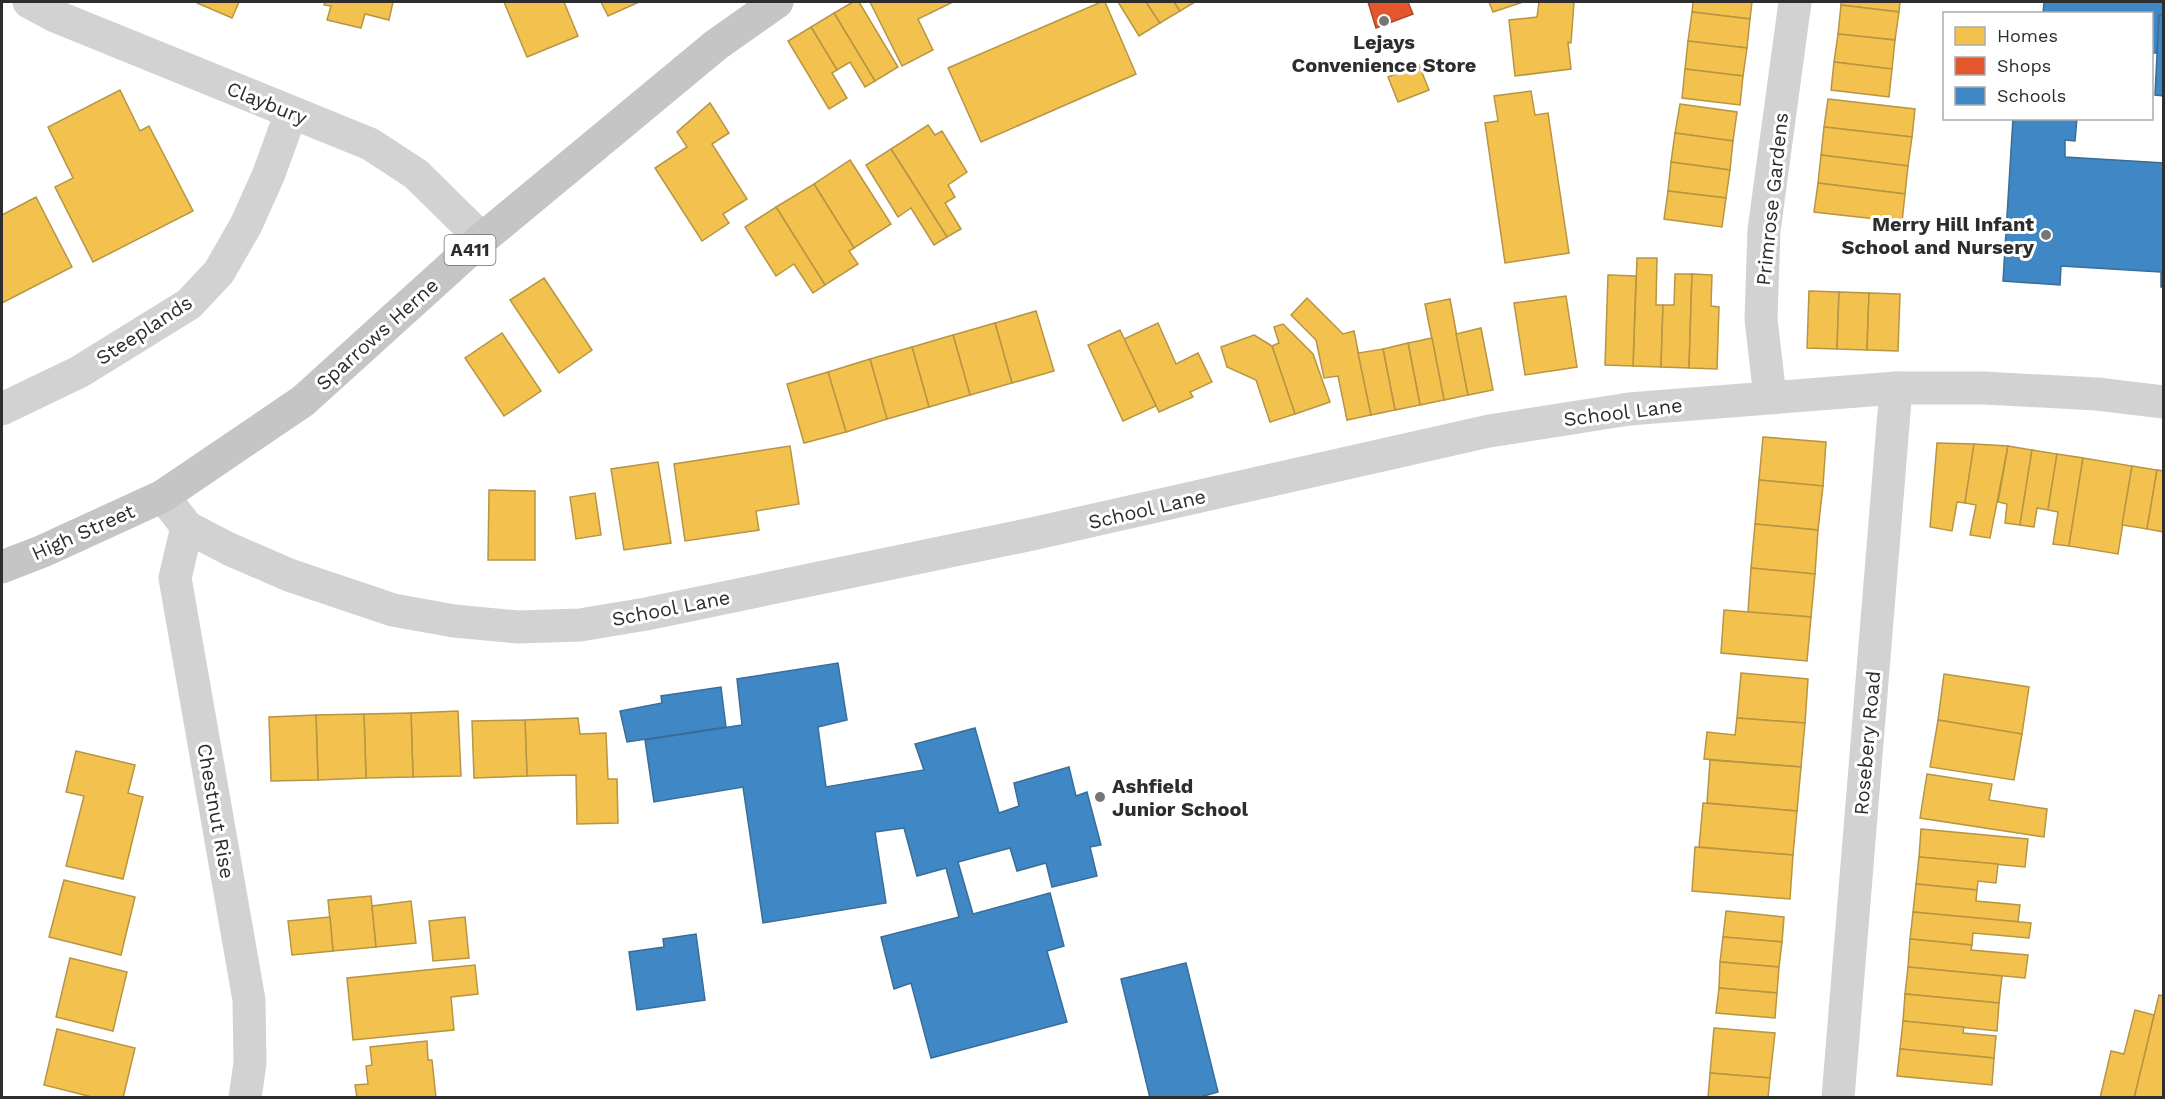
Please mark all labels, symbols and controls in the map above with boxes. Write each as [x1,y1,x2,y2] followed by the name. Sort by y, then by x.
[1943,12,2153,120] legend
[1377,14,1391,28] marker: Lejays Convenience Store
[1997,25,2058,46] text: Homes
[1292,30,1476,77] place label: Lejays Convenience Store
[1997,55,2051,76] text: Shops
[223,76,311,130] street label: Claybury
[1997,85,2066,106] text: Schools
[1751,111,1793,287] street label: Primrose Gardens
[1842,212,2035,259] place label: Merry Hill Infant School and Nursery
[2039,228,2053,242] marker: Merry Hill Infant School and Nursery
[444,235,496,265] road number: A411
[311,273,443,395] street label: Sparrows Herne
[91,290,197,370] street label: Steeplands
[1562,393,1684,431] street label: School Lane
[1086,484,1208,534] street label: School Lane
[28,498,139,565] street label: High Street
[610,585,732,631] street label: School Lane
[1849,670,1885,816] street label: Rosebery Road
[192,741,240,881] street label: Chestnut Rise
[1112,774,1248,821] place label: Ashfield Junior School
[1093,790,1107,804] marker: Ashfield Junior School

